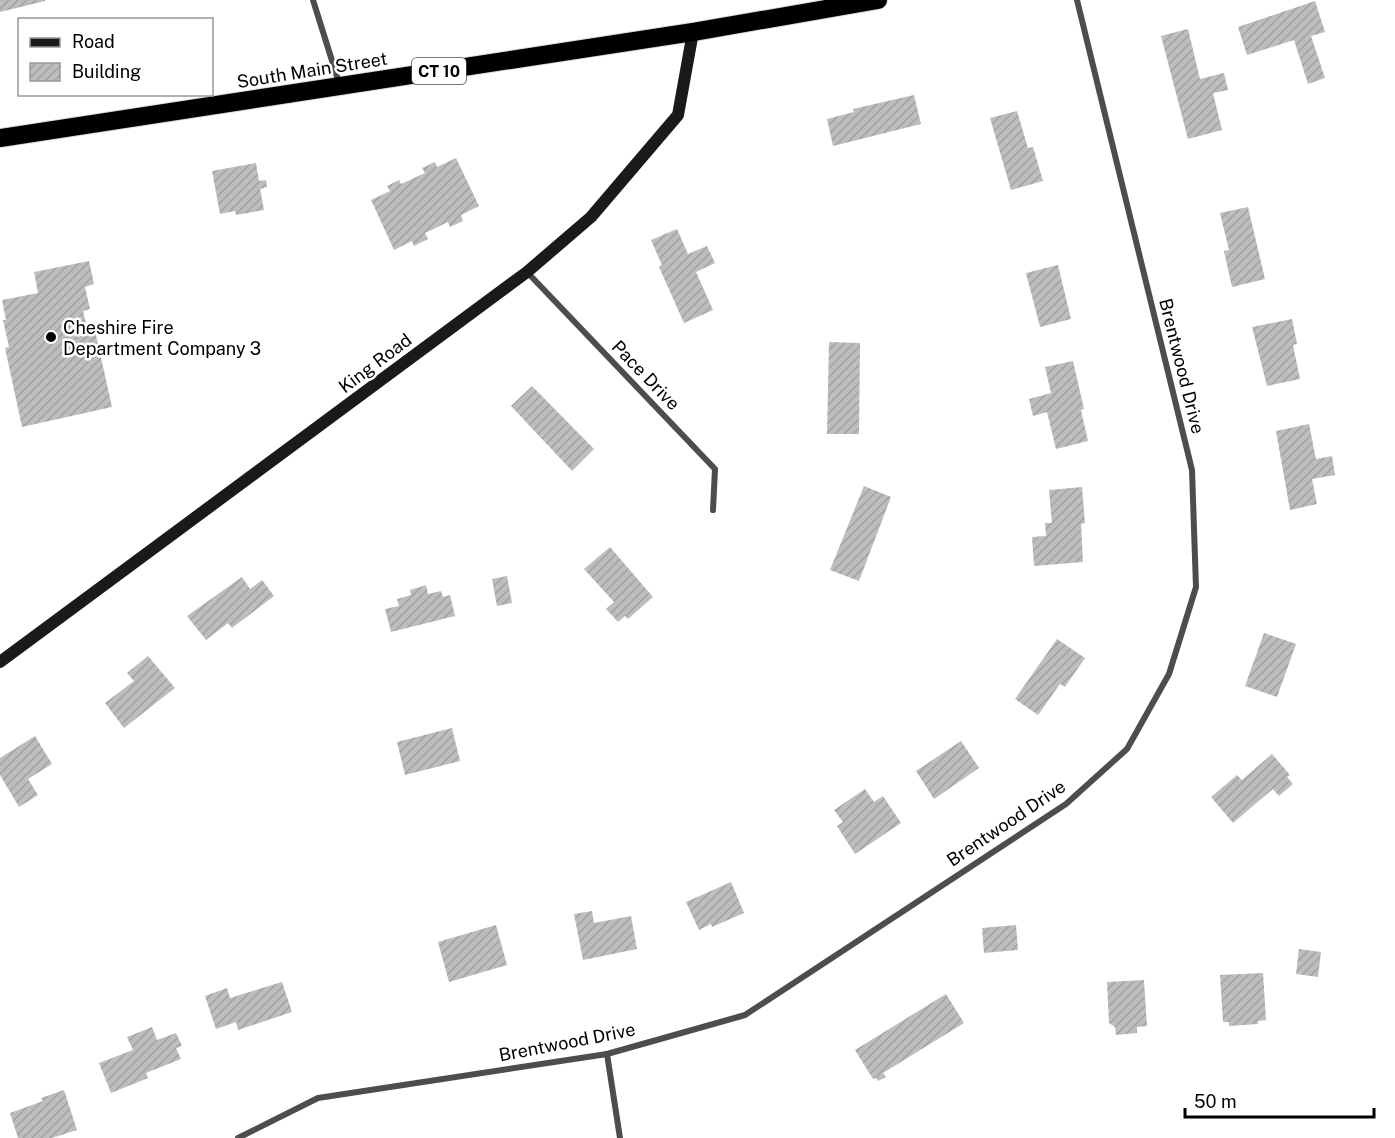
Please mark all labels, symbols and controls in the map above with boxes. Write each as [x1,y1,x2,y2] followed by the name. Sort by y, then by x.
[18,18,213,96] legend
[72,31,115,52] text: Road
[235,48,389,92] street label: South Main Street
[412,58,466,84] road number: CT 10
[72,61,141,82] text: Building
[1155,296,1209,436] street label: Brentwood Drive
[63,317,261,359] place label: Cheshire Fire Department Company 3
[335,329,415,397] street label: King Road
[44,330,58,344] marker: Cheshire Fire Department Company 3
[608,336,684,414] street label: Pace Drive
[943,776,1069,870] street label: Brentwood Drive
[497,1018,637,1066] street label: Brentwood Drive
[1185,1081,1374,1119] scale bar
[1194,1091,1237,1112] text: 50 m

